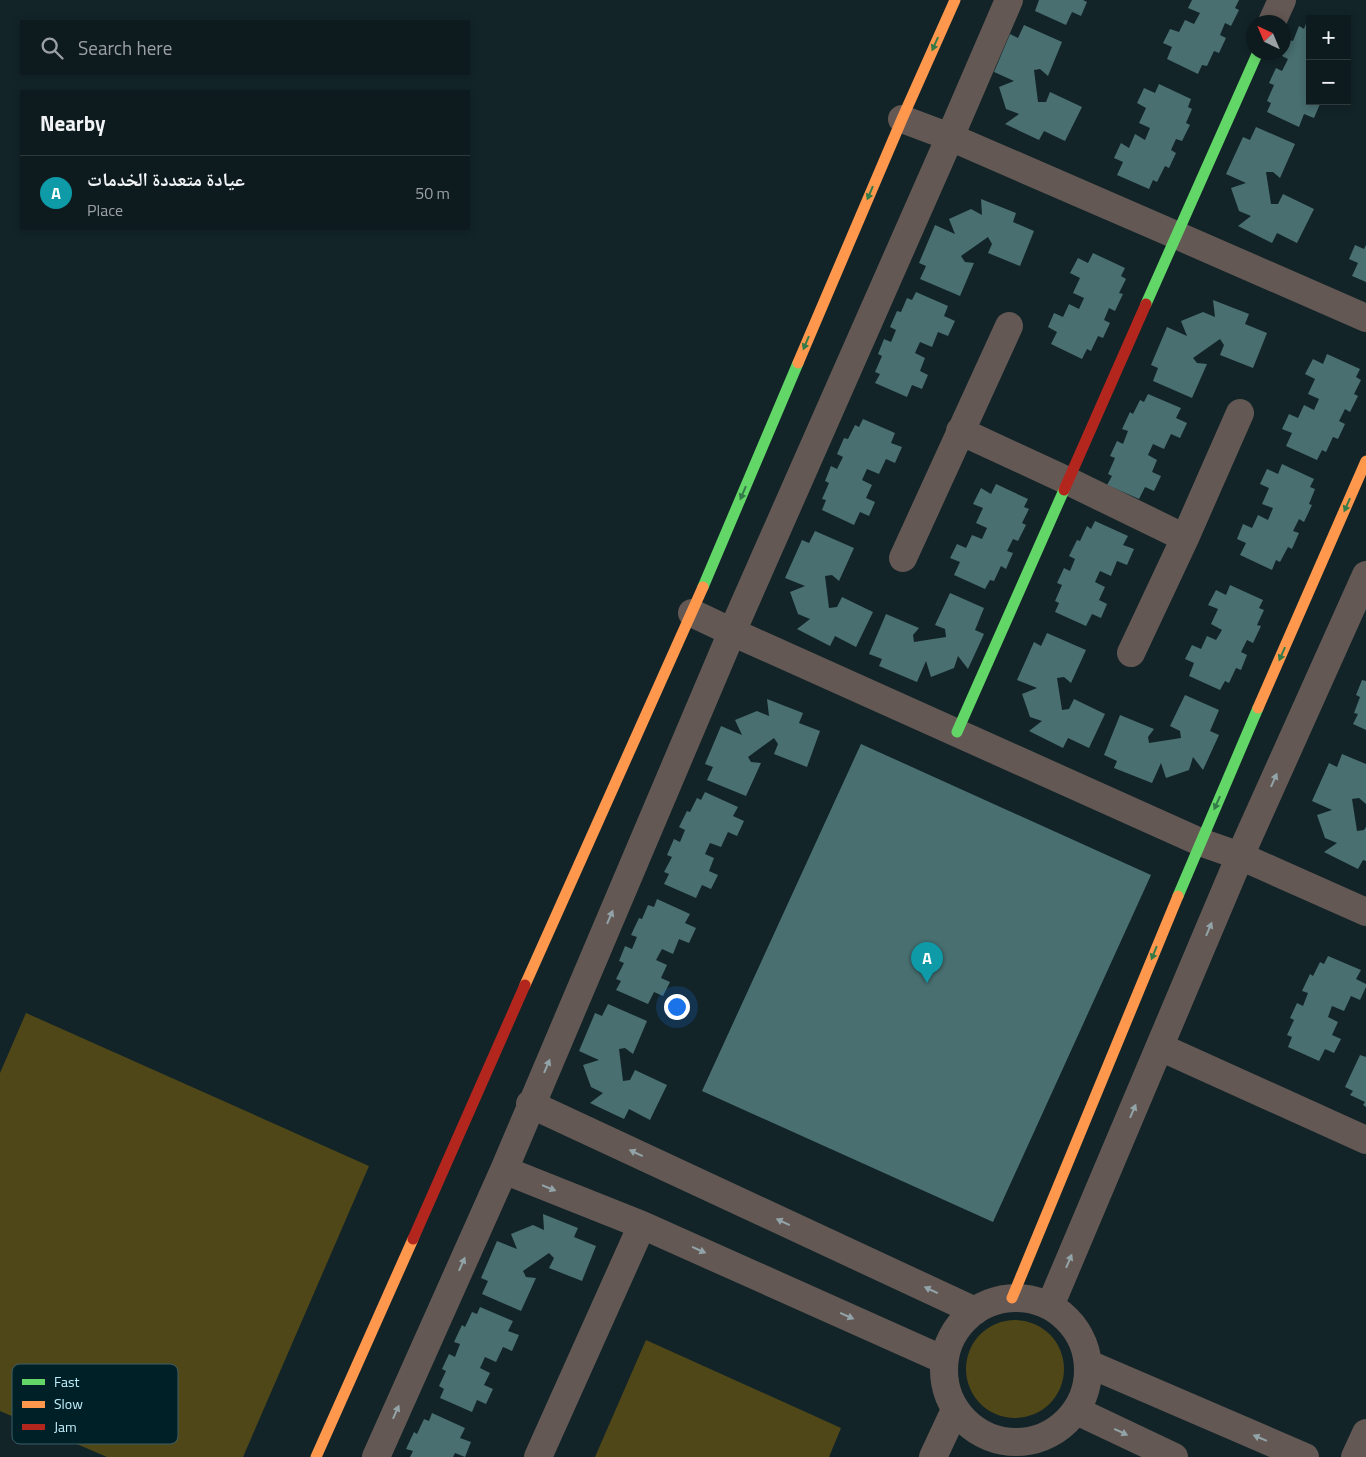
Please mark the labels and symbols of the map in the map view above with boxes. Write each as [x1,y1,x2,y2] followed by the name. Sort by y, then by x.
[1246,15,1291,60] north arrow
[931,37,939,51] one-way arrow
[866,186,874,201] one-way arrow
[802,336,810,350] one-way arrow
[739,485,746,500] one-way arrow
[1342,498,1350,512] one-way arrow
[1277,647,1285,661] one-way arrow
[1271,773,1279,787] one-way arrow
[1212,796,1220,810] one-way arrow
[607,910,615,924] one-way arrow
[1206,922,1214,936] one-way arrow
[911,942,943,983] pin: A
[1150,946,1158,961] one-way arrow
[664,994,690,1020] your location
[543,1059,551,1073] one-way arrow
[1129,1104,1137,1118] one-way arrow
[629,1149,643,1157] one-way arrow
[542,1184,557,1192] one-way arrow
[776,1217,790,1225] one-way arrow
[692,1247,706,1255] one-way arrow
[1066,1254,1074,1268] one-way arrow
[458,1257,466,1271] one-way arrow
[924,1286,938,1294] one-way arrow
[840,1313,854,1321] one-way arrow
[12,1364,178,1444] legend
[54,1371,79,1392] text: Fast
[54,1393,83,1414] text: Slow
[392,1405,400,1419] one-way arrow
[54,1416,77,1437] text: Jam
[1114,1428,1128,1436] one-way arrow
[1253,1433,1267,1441] one-way arrow

